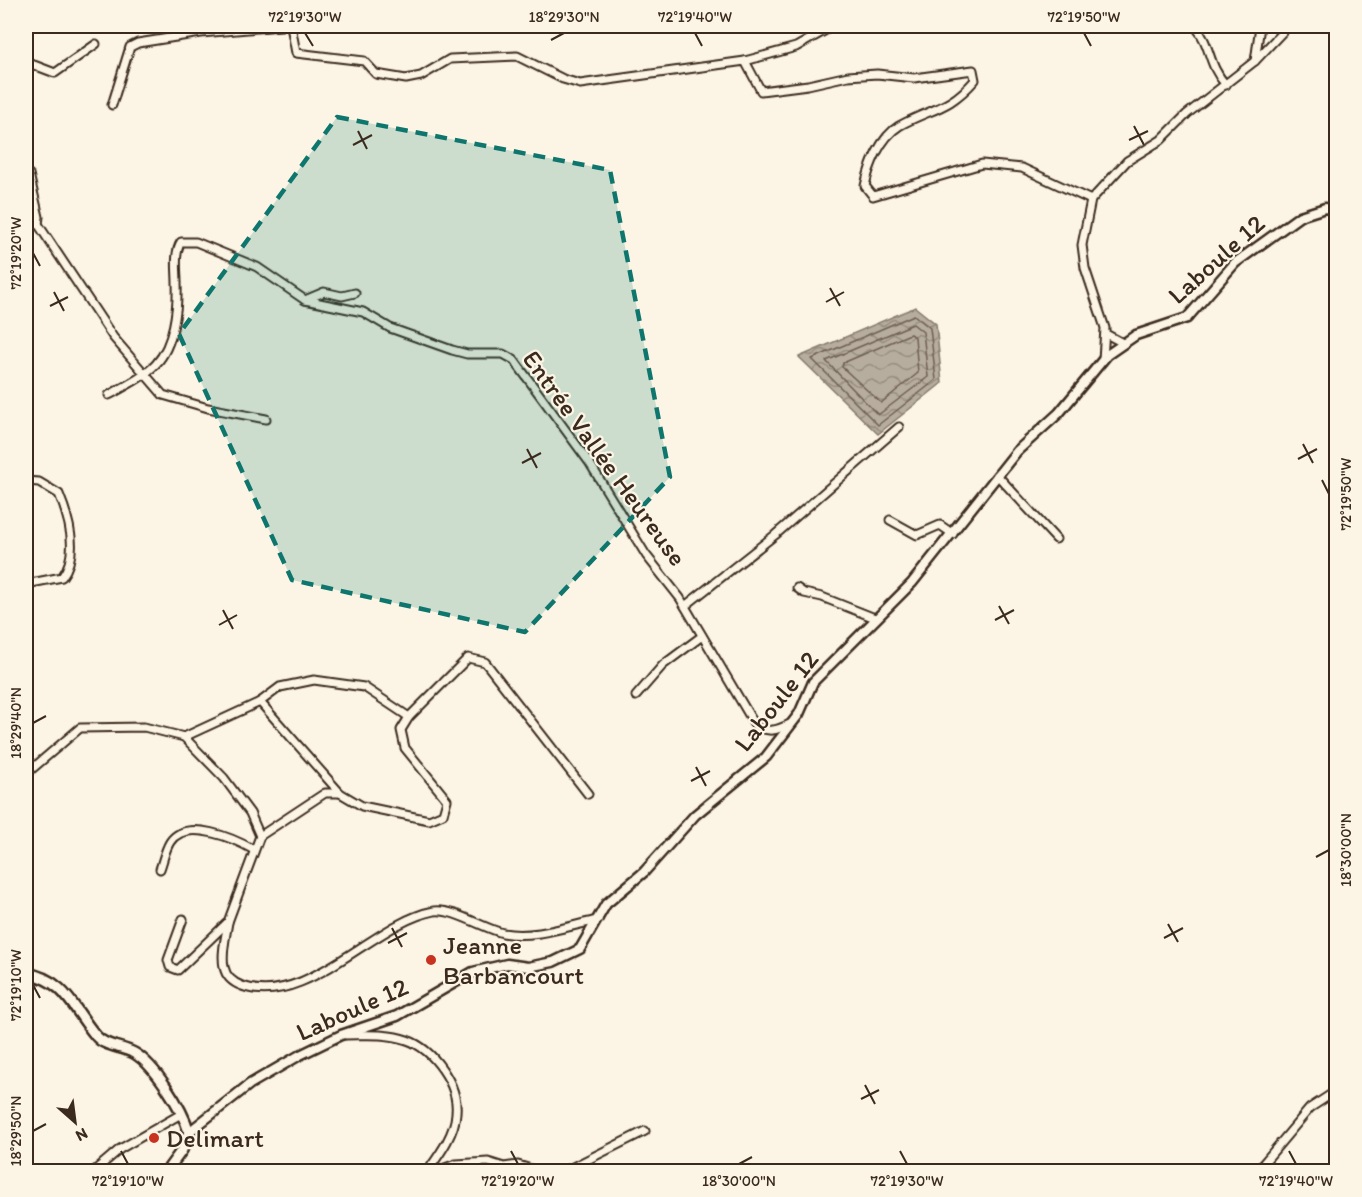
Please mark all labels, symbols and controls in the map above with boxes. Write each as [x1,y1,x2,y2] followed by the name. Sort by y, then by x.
[268,8,342,26] text: 72°19'30"W
[528,8,600,26] text: 18°29'30"N
[658,8,732,26] text: 72°19'40"W
[1048,8,1121,26] text: 72°19'50"W
[1161,207,1271,311] street label: Laboule 12
[7,216,25,289] text: 72°19'20"W
[516,344,694,572] street label: Entrée Vallée Heureuse
[1337,457,1355,530] text: 72°19'50"W
[727,644,826,758] street label: Laboule 12
[7,687,25,759] text: 18°29'40"N
[1337,813,1355,887] text: 18°30'00"N
[443,929,584,991] place label: Jeanne Barbancourt
[7,949,25,1021] text: 72°19'10"W
[424,953,438,967] marker: Jeanne Barbancourt
[291,970,413,1048] street label: Laboule 12
[45,1092,105,1152] north arrow
[7,1096,25,1166] text: 18°29'50"N
[166,1122,264,1154] place label: Delimart
[73,1124,91,1146] text: N
[147,1131,161,1145] marker: Delimart
[92,1172,164,1190] text: 72°19'10"W
[482,1172,555,1190] text: 72°19'20"W
[702,1172,776,1190] text: 18°30'00"N
[870,1172,944,1190] text: 72°19'30"W
[1259,1172,1333,1190] text: 72°19'40"W

